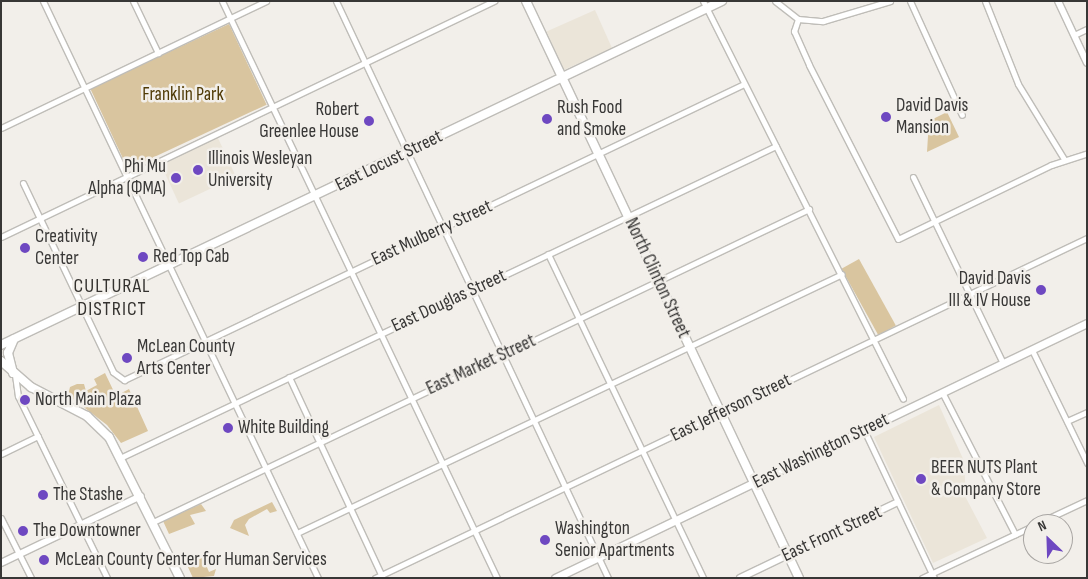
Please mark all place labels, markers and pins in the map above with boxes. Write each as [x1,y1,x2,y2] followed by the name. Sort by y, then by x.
[896,95,968,139] place label: David Davis Mansion
[557,97,626,141] place label: Rush Food and Smoke
[259,99,359,143] place label: Robert Greenlee House
[880,111,892,123] marker: David Davis Mansion
[541,113,553,125] marker: Rush Food and Smoke
[363,115,375,127] marker: Robert Greenlee House
[208,148,312,192] place label: Illinois Wesleyan University
[88,156,166,200] place label: Phi Mu Alpha (ΦΜΑ)
[192,164,204,176] marker: Illinois Wesleyan University
[170,172,182,184] marker: Phi Mu Alpha (ΦΜΑ)
[35,226,98,270] place label: Creativity Center
[19,242,31,254] marker: Creativity Center
[153,246,229,268] place label: Red Top Cab
[137,251,149,263] marker: Red Top Cab
[949,268,1031,312] place label: David Davis III & IV House
[1035,284,1047,296] marker: David Davis III & IV House
[137,336,235,380] place label: McLean County Arts Center
[121,352,133,364] marker: McLean County Arts Center
[35,389,141,411] place label: North Main Plaza
[19,394,31,406] marker: North Main Plaza
[238,417,329,439] place label: White Building
[222,422,234,434] marker: White Building
[931,457,1041,501] place label: BEER NUTS Plant & Company Store
[915,473,927,485] marker: BEER NUTS Plant & Company Store
[53,484,123,506] place label: The Stashe
[37,489,49,501] marker: The Stashe
[555,518,675,562] place label: Washington Senior Apartments
[33,520,141,542] place label: The Downtowner
[17,525,29,537] marker: The Downtowner
[539,534,551,546] marker: Washington Senior Apartments
[55,549,327,571] place label: McLean County Center for Human Services
[37,553,51,567] marker: McLean County Center for Human Services

